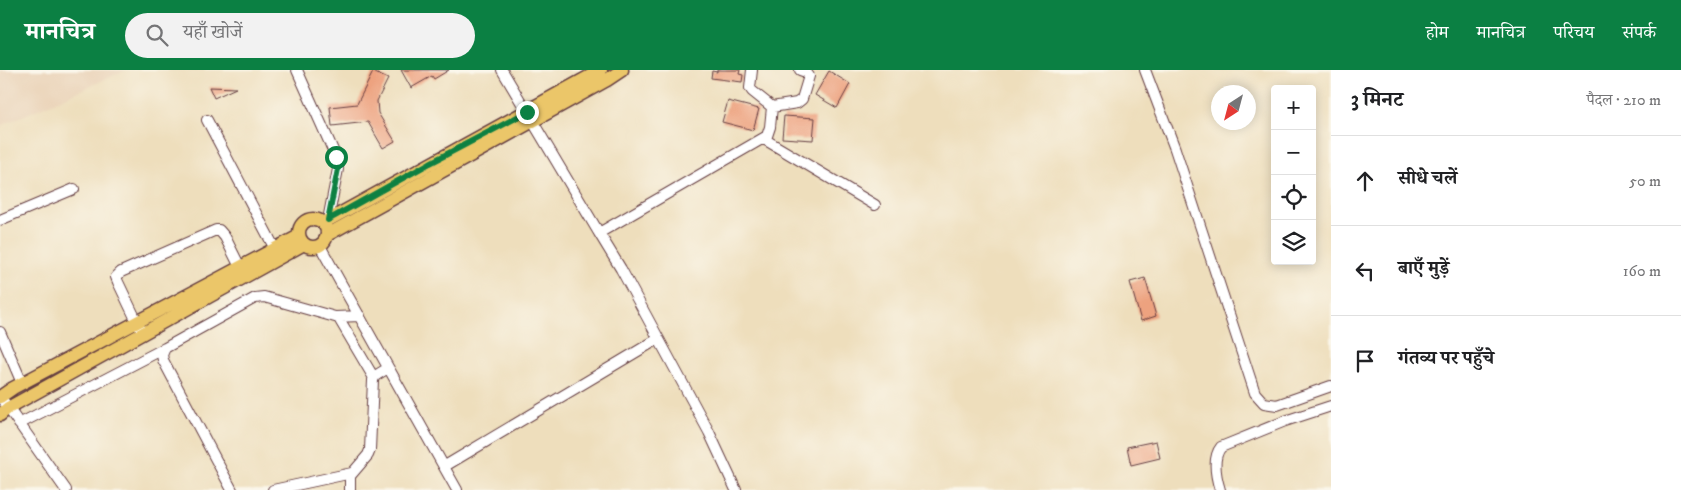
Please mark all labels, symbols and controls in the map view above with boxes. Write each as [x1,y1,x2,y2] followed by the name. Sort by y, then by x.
[125,13,475,58] search box
[25,17,95,47] text: मानचित्र
[143,21,171,49] icon: search
[183,21,243,44] text: यहाँ खोजें
[1426,22,1449,44] text: होम
[1477,22,1525,44] text: मानचित्र
[1553,22,1594,44] text: परिचय
[1622,22,1656,44] text: संपर्क
[1211,85,1256,130] north arrow
[1271,85,1316,265] map controls
[1271,85,1316,130] button: +
[1351,87,1403,113] text: 3 मिनट
[1586,90,1661,110] text: पैदल · 210 m
[516,101,539,124] route end
[1271,130,1316,175] button: −
[325,146,348,169] route start
[1351,167,1379,195] icon: ahead
[1398,167,1457,190] text: सीधे चलें
[1629,171,1661,191] text: 50 m
[1271,175,1316,220] button: locate
[1271,220,1316,265] button: layers
[1351,257,1379,285] icon: left
[1398,257,1449,280] text: बाएँ मुड़ें
[1623,261,1661,281] text: 160 m
[1351,347,1379,375] icon: arrive
[1398,347,1494,370] text: गंतव्य पर पहुँचे

